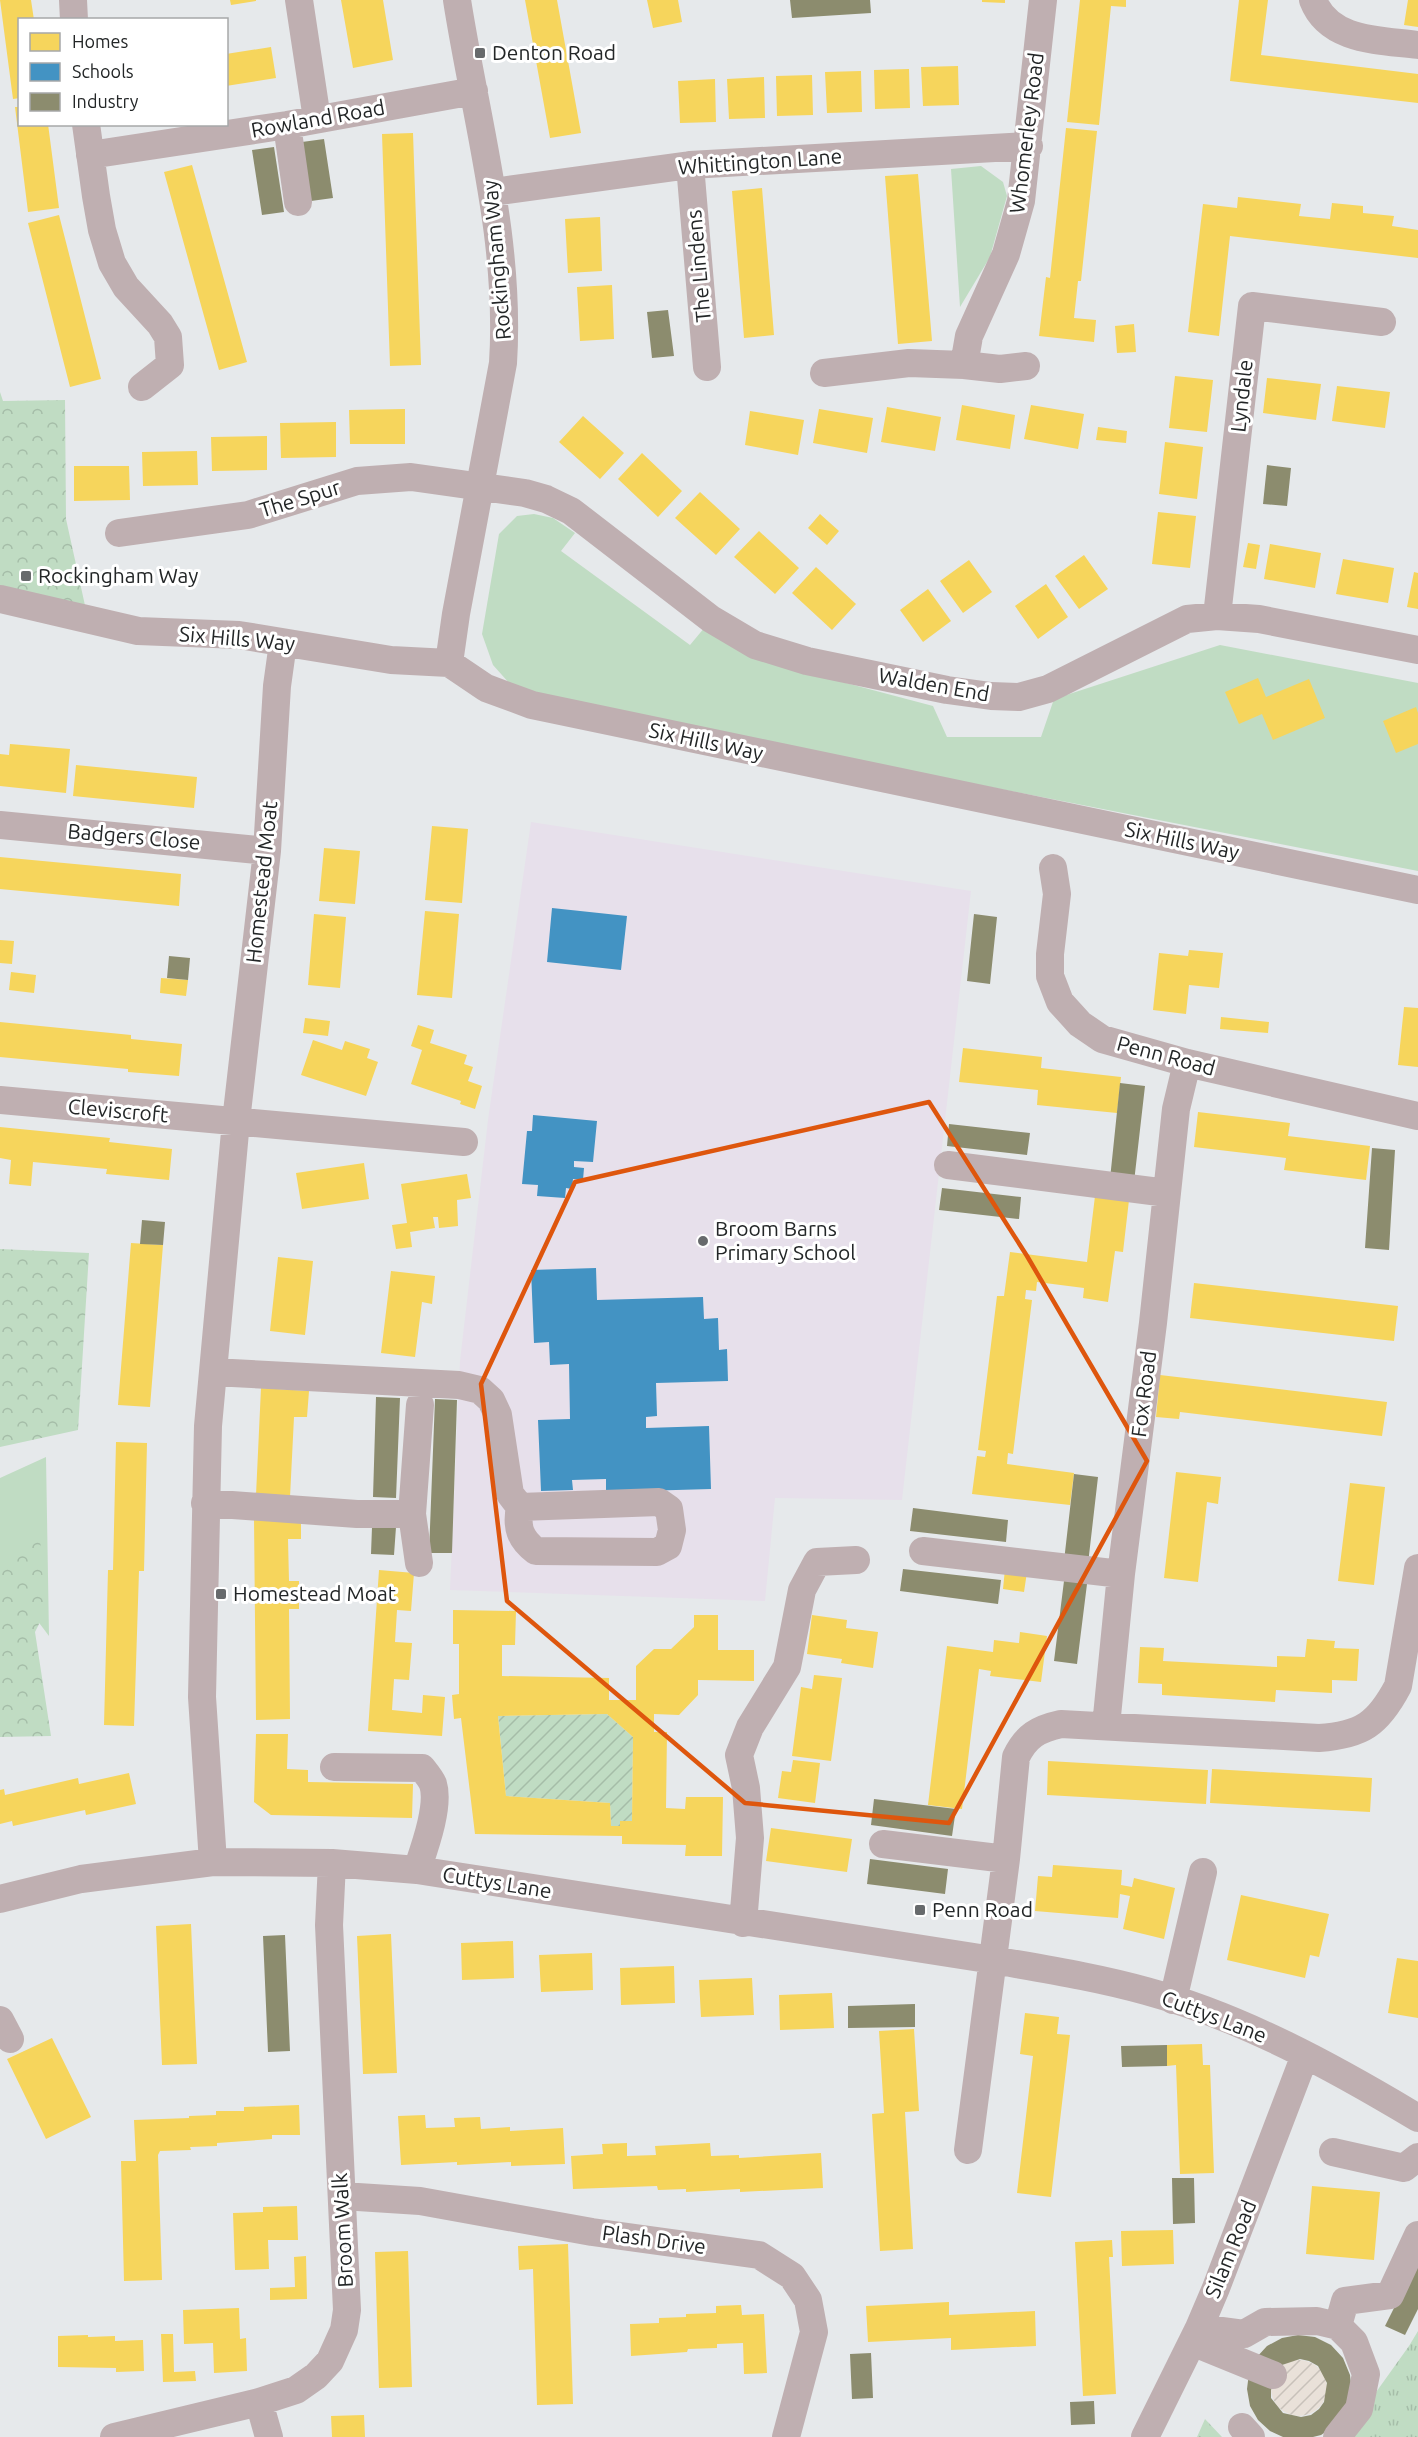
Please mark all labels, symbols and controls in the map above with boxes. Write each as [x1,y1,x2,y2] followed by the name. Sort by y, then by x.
[18,18,228,126] legend
[72,31,129,51] text: Homes
[492,40,616,64] place label: Denton Road
[473,46,487,60] marker: Denton Road
[1004,51,1048,215] street label: Whomerley Road
[72,61,134,81] text: Schools
[72,91,139,111] text: Industry
[249,94,387,142] street label: Rowland Road
[677,143,843,179] street label: Whittington Lane
[477,179,515,341] street label: Rockingham Way
[681,209,715,323] street label: The Lindens
[1225,358,1257,433] street label: Lyndale
[256,474,343,522] street label: The Spur
[38,563,198,587] place label: Rockingham Way
[19,569,33,583] marker: Rockingham Way
[178,621,296,655] street label: Six Hills Way
[877,662,991,706] street label: Walden End
[647,717,765,765] street label: Six Hills Way
[241,800,281,964] street label: Homestead Moat
[1123,816,1241,864] street label: Six Hills Way
[67,818,202,854] street label: Badgers Close
[1114,1030,1218,1080] street label: Penn Road
[67,1094,169,1126] street label: Cleviscroft
[715,1216,856,1264] place label: Broom Barns Primary School
[696,1234,710,1248] marker: Broom Barns Primary School
[1126,1349,1160,1438] street label: Fox Road
[233,1581,396,1605] place label: Homestead Moat
[214,1587,228,1601] marker: Homestead Moat
[441,1862,554,1902] street label: Cuttys Lane
[932,1897,1033,1921] place label: Penn Road
[913,1903,927,1917] marker: Penn Road
[1159,1985,1270,2047] street label: Cuttys Lane
[327,2172,357,2288] street label: Broom Walk
[1200,2196,1261,2301] street label: Silam Road
[601,2220,708,2258] street label: Plash Drive

